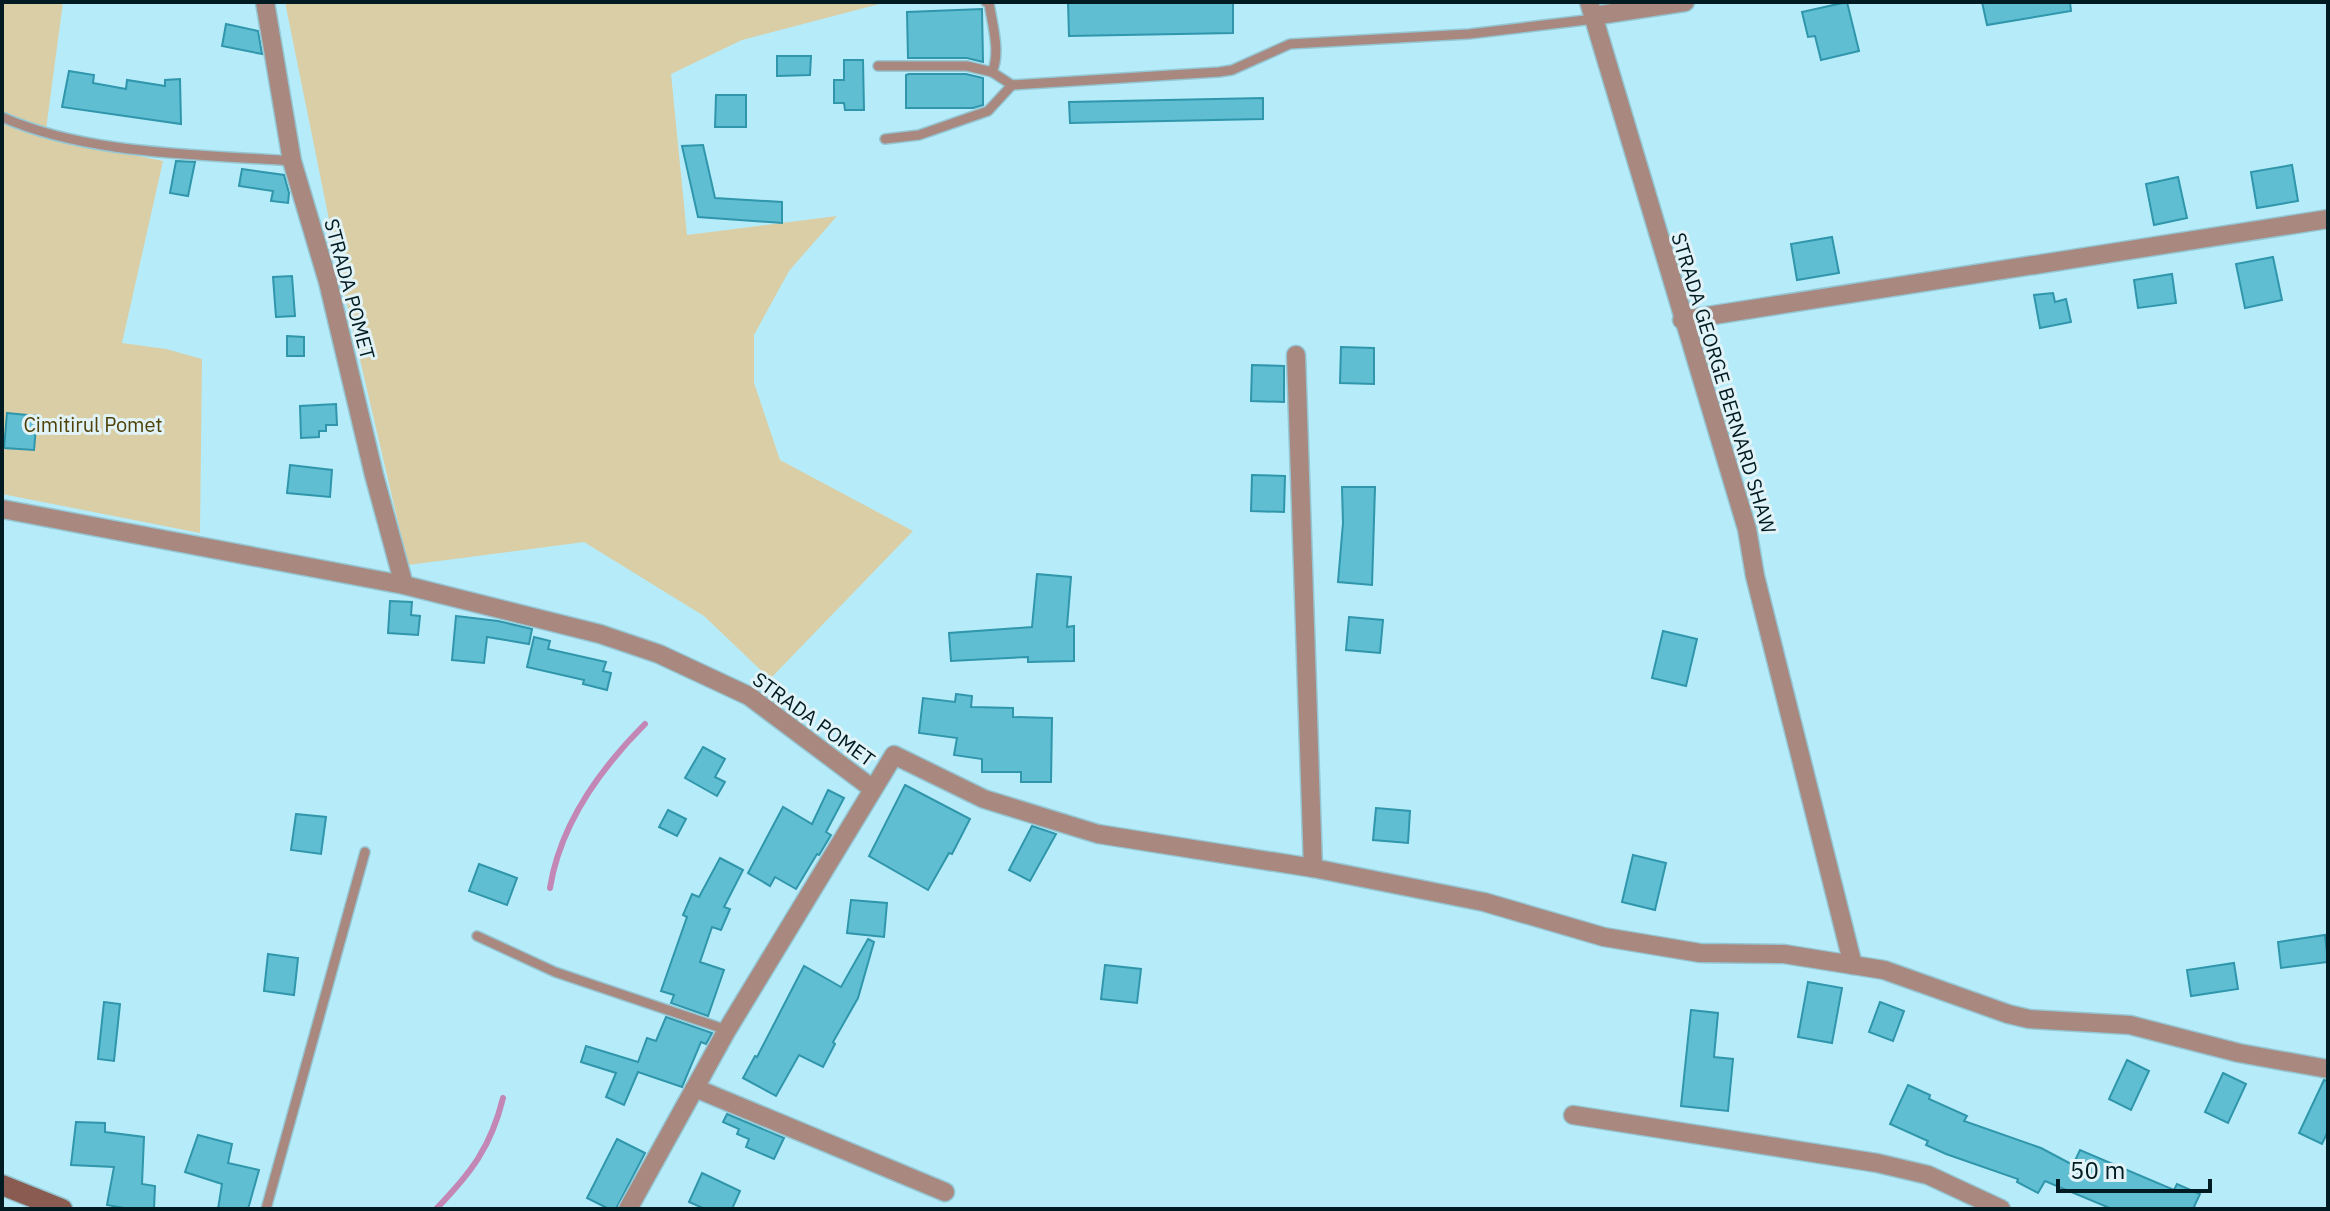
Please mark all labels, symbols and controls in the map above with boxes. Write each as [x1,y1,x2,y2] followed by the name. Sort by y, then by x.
[318,216,382,362] street label: STRADA POMET
[1665,229,1783,537] street label: STRADA GEORGE BERNARD SHAW
[23,411,163,438] park label: Cimitirul Pomet
[748,666,880,772] street label: STRADA POMET
[2058,1143,2210,1193] scale bar
[2070,1154,2125,1186] text: 50 m

